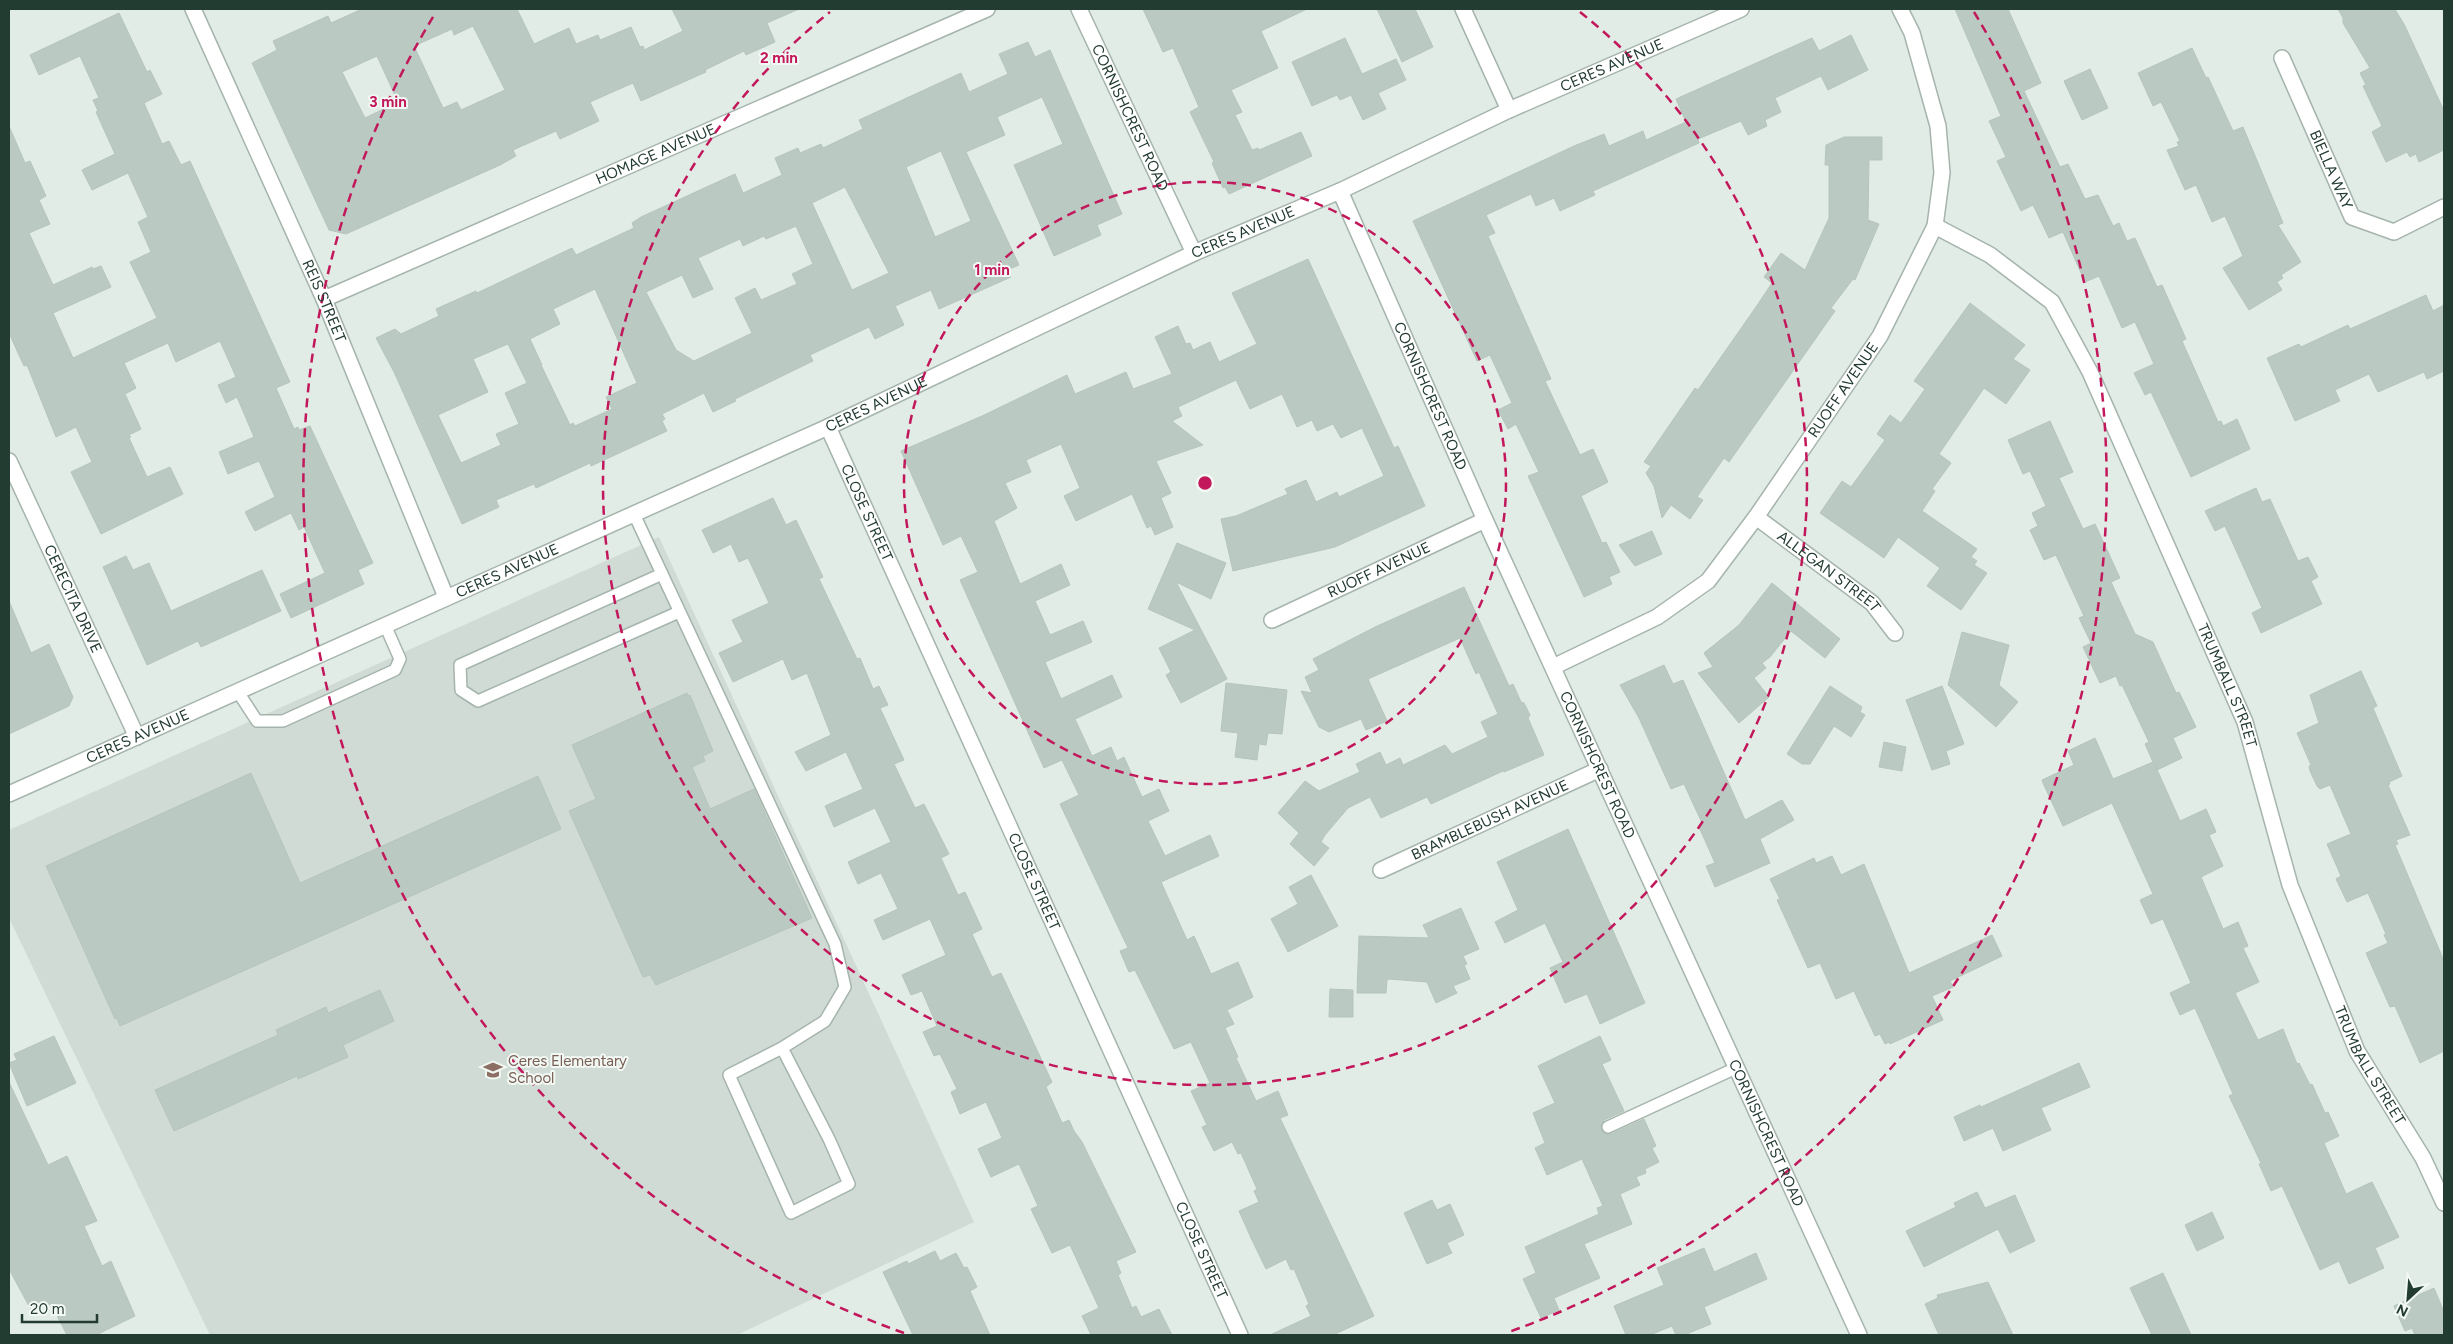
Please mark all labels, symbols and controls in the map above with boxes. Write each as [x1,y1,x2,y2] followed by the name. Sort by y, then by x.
[1557,35,1666,96] street label: CERES AVENUE
[1088,41,1172,194] street label: CORNISHCREST ROAD
[760,49,798,67] text: 2 min
[369,93,407,111] text: 3 min
[593,120,719,188] street label: HOMAGE AVENUE
[2306,127,2356,212] street label: BIELLA WAY
[1188,202,1298,262] street label: CERES AVENUE
[298,257,350,346] street label: REIS STREET
[974,261,1010,279] text: 1 min
[1390,319,1471,473] street label: CORNISHCREST ROAD
[1804,339,1882,441] street label: RUOFF AVENUE
[822,372,930,436] street label: CERES AVENUE
[837,461,897,565] street label: CLOSE STREET
[1196,474,1214,492] centre of rings
[1774,527,1885,616] street label: ALLEGAN STREET
[1324,538,1433,602] street label: RUOFF AVENUE
[453,540,562,602] street label: CERES AVENUE
[40,542,106,656] street label: CERECITA DRIVE
[2194,621,2261,750] street label: TRUMBALL STREET
[1556,688,1639,841] street label: CORNISHCREST ROAD
[83,705,192,767] street label: CERES AVENUE
[1408,776,1571,864] street label: BRAMBLEBUSH AVENUE
[1004,830,1064,933] street label: CLOSE STREET
[2331,1003,2410,1128] street label: TRUMBALL STREET
[508,1052,627,1087] place label: Ceres Elementary School
[1725,1057,1808,1209] street label: CORNISHCREST ROAD
[482,1059,504,1081] school or university icon: Ceres Elementary School
[1172,1199,1232,1302] street label: CLOSE STREET
[2383,1274,2433,1324] north arrow
[22,1292,98,1324] scale bar
[30,1300,64,1318] text: 20 m
[2394,1300,2411,1320] text: N

